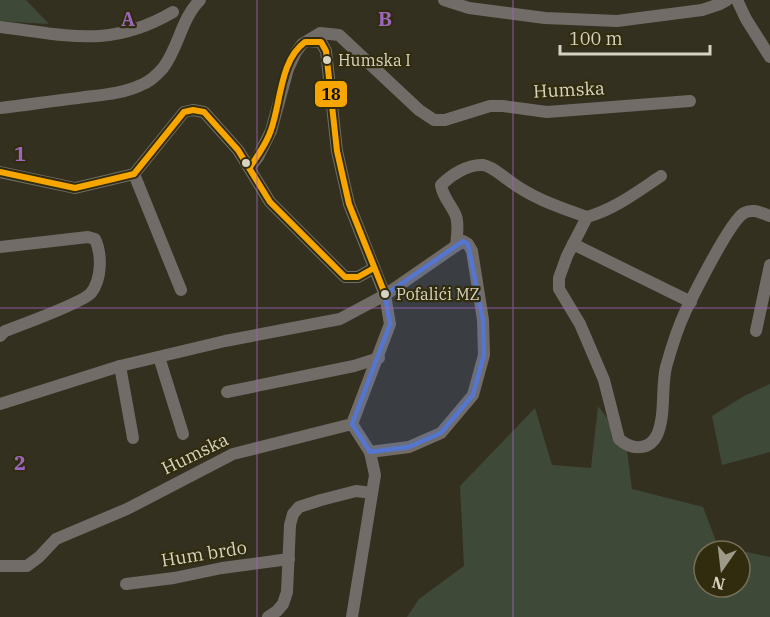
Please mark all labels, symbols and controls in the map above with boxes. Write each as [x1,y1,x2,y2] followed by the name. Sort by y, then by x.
[121,5,135,32] text: A
[378,5,392,32] text: B
[560,18,710,56] scale bar
[569,27,623,50] text: 100 m
[338,50,411,70] place label: Humska I
[321,54,333,66] marker: Humska I
[533,76,605,103] street label: Humska
[314,80,348,108] line badge: 18
[321,84,341,104] text: 18
[14,140,26,167] text: 1
[240,157,252,169] unlabelled marker
[396,284,480,304] place label: Pofalići MZ
[379,288,391,300] marker: Pofalići MZ
[158,427,232,480] street label: Humska
[14,449,26,476] text: 2
[159,535,248,572] street label: Hum brdo
[692,539,752,599] north arrow
[710,572,727,595] text: N

